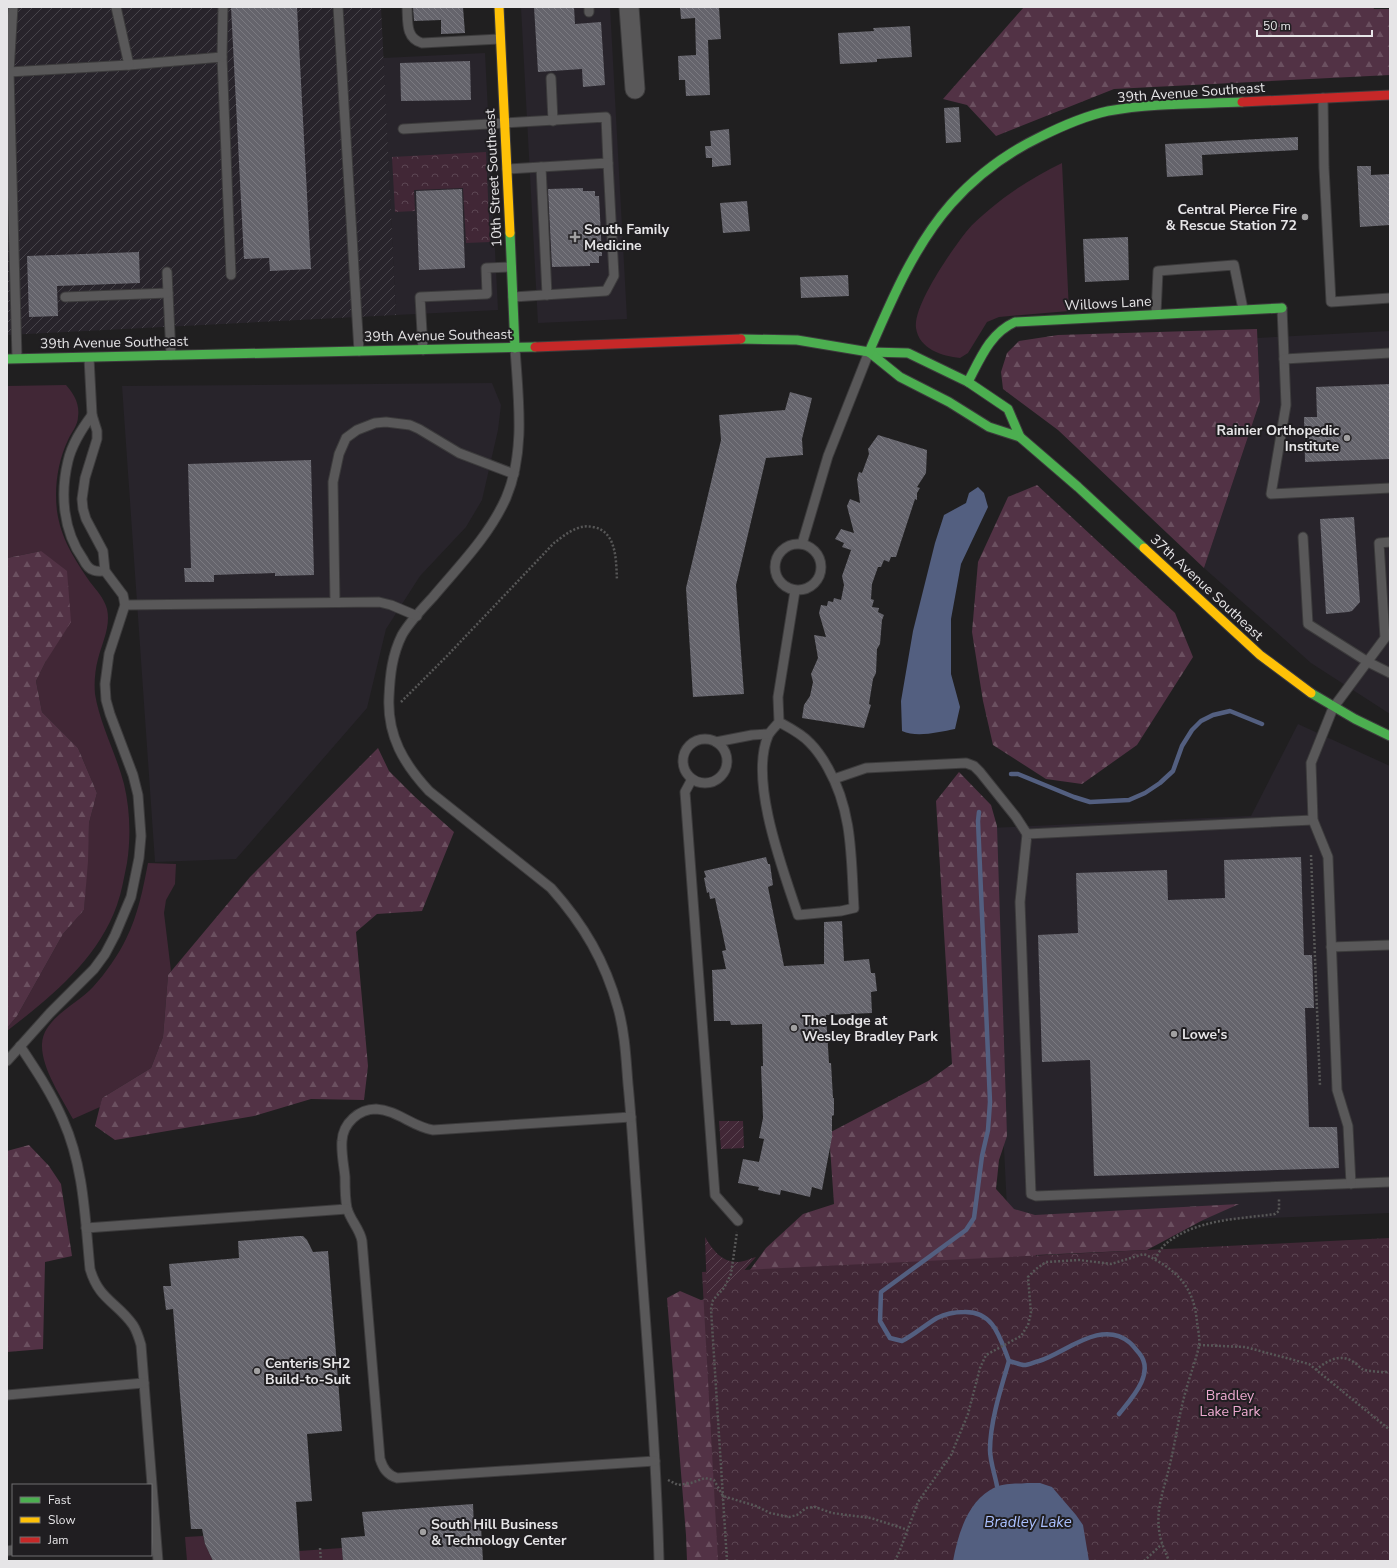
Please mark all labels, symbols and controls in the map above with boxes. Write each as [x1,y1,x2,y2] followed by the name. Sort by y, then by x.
[1257,12,1372,38] scale bar
[1263,18,1291,34] text: 50 m
[1117,78,1266,107] street label: 39th Avenue Southeast
[480,108,507,248] street label: 10th Street Southeast
[1166,200,1297,235] place label: Central Pierce Fire & Rescue Station 72
[1300,212,1310,222] marker: Central Pierce Fire & Rescue Station 72
[584,220,670,255] place label: South Family Medicine
[569,231,581,243] marker: South Family Medicine
[1064,292,1152,315] street label: Willows Lane
[364,325,512,346] street label: 39th Avenue Southeast
[40,332,188,353] street label: 39th Avenue Southeast
[1217,421,1339,456] place label: Rainier Orthopedic Institute
[1342,433,1352,443] marker: Rainier Orthopedic Institute
[1146,530,1267,645] street label: 37th Avenue Southeast
[802,1011,938,1046] place label: The Lodge at Wesley Bradley Park
[789,1023,799,1033] marker: The Lodge at Wesley Bradley Park
[1182,1025,1227,1044] place label: Lowe's
[1169,1029,1179,1039] marker: Lowe's
[265,1354,351,1389] place label: Centeris SH2 Build-to-Suit
[252,1366,262,1376] marker: Centeris SH2 Build-to-Suit
[1200,1386,1261,1421] park label: Bradley Lake Park
[12,1484,152,1556] legend
[48,1492,71,1508] text: Fast
[48,1512,76,1528] text: Slow
[984,1512,1072,1532] water label: Bradley Lake
[431,1515,567,1550] place label: South Hill Business & Technology Center
[418,1527,428,1537] marker: South Hill Business & Technology Center
[47,1532,69,1548] text: Jam

